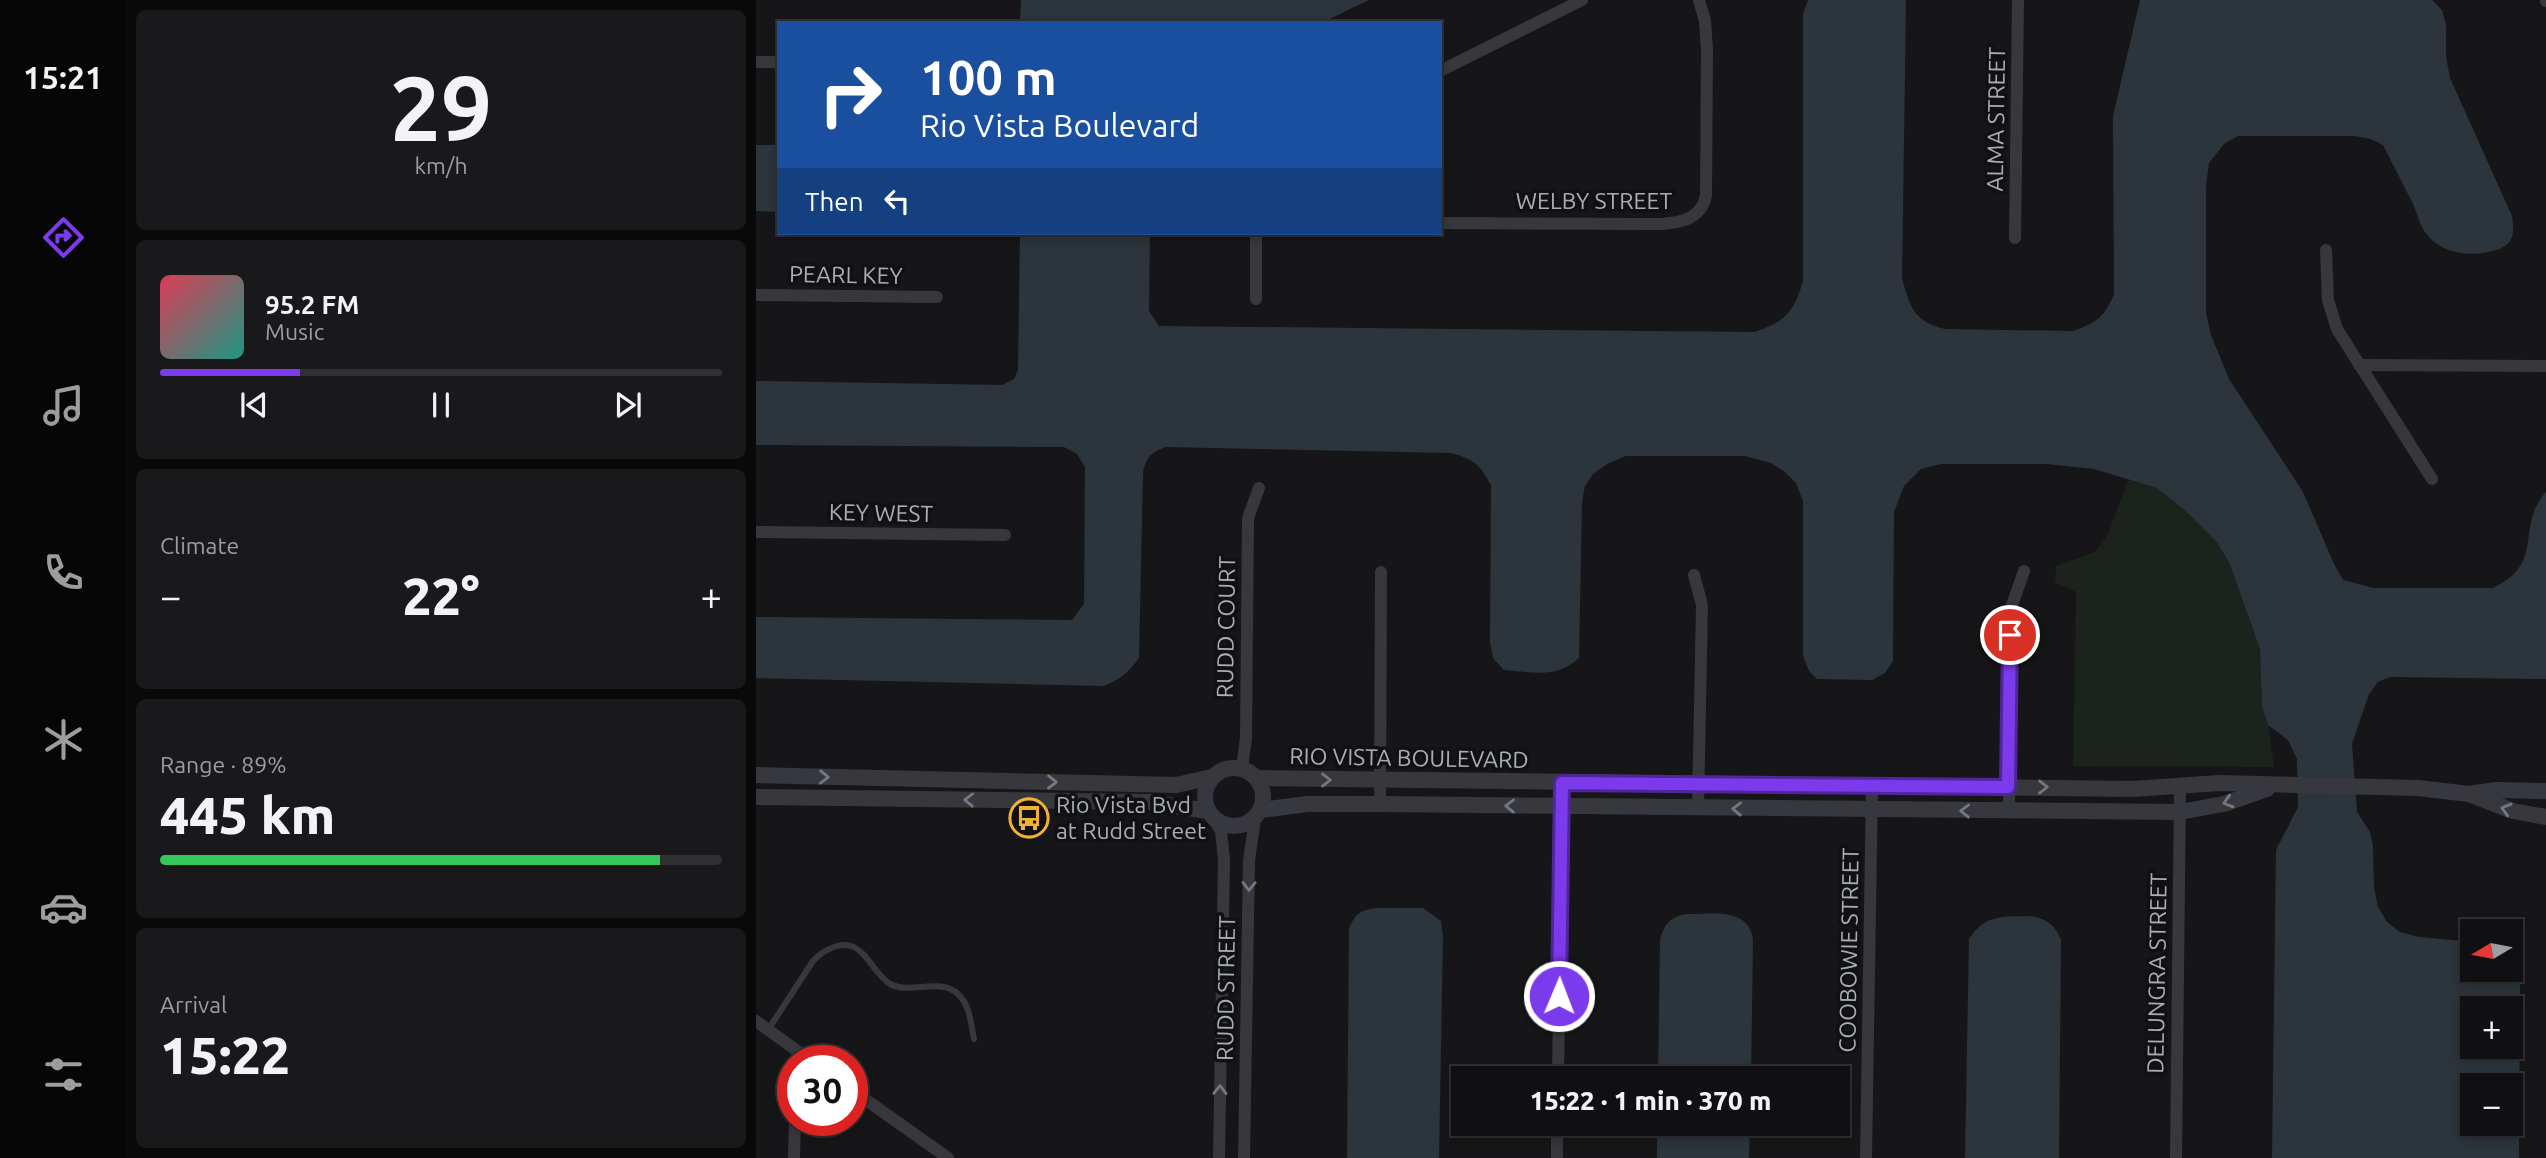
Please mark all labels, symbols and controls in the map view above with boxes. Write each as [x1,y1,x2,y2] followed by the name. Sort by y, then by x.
[1982,46,2009,192] street label: ALMA STREET
[805,49,896,140] icon: right
[920,49,1057,104] text: 100 m
[390,56,492,158] text: 29
[23,59,103,95] text: 15:21
[920,107,1199,143] text: Rio Vista Boulevard
[414,153,468,178] text: km/h
[878,182,916,220] icon: left
[805,187,864,216] text: Then
[1516,188,1672,213] street label: WELBY STREET
[39,213,88,262] icon: directions
[789,261,904,288] street label: PEARL KEY
[265,290,359,319] text: 95.2 FM
[265,319,324,344] text: Music
[39,381,88,430] icon: music
[235,386,273,424] icon: previous
[422,386,460,424] icon: pause
[609,386,647,424] icon: next
[829,499,934,526] street label: KEY WEST
[160,533,239,558] text: Climate
[39,548,88,597] icon: phone
[1212,555,1239,698] street label: RUDD COURT
[402,567,480,625] text: 22°
[160,575,181,617] text: −
[701,575,722,617] text: +
[1980,605,2040,665] pin
[1991,616,2029,654] icon: arrive
[39,715,88,764] icon: climate
[1289,743,1529,772] street label: RIO VISTA BOULEVARD
[160,752,287,777] text: Range · 89%
[819,769,830,784] one-way arrow
[1321,772,1332,788] one-way arrow
[1046,774,1057,789] one-way arrow
[2038,780,2049,795] one-way arrow
[160,786,335,844] text: 445 km
[963,792,973,808] one-way arrow
[1056,792,1206,843] place label: Rio Vista Bvd at Rudd Street
[2222,793,2234,808] one-way arrow
[1008,797,1050,839] bus stop icon: Rio Vista Bvd at Rudd Street
[1504,798,1515,813] one-way arrow
[1731,801,1742,816] one-way arrow
[1959,803,1969,819] one-way arrow
[2500,803,2512,817] one-way arrow
[1834,847,1863,1053] street label: COOBOWIE STREET
[2142,872,2171,1074] street label: DELUNGRA STREET
[1241,881,1256,892] one-way arrow
[39,883,88,932] icon: car
[1212,915,1239,1061] street label: RUDD STREET
[2460,919,2524,982] north arrow
[2460,919,2523,1136] map controls
[1522,959,1596,1033] position arrow
[160,992,227,1017] text: Arrival
[2460,996,2523,1059] button: +
[160,1026,290,1084] text: 15:22
[777,1045,868,1136] speed limit sign: 30
[39,1050,88,1099] icon: filters
[2460,1073,2523,1136] button: −
[1213,1084,1228,1095] one-way arrow
[1530,1086,1771,1115] text: 15:22 · 1 min · 370 m

